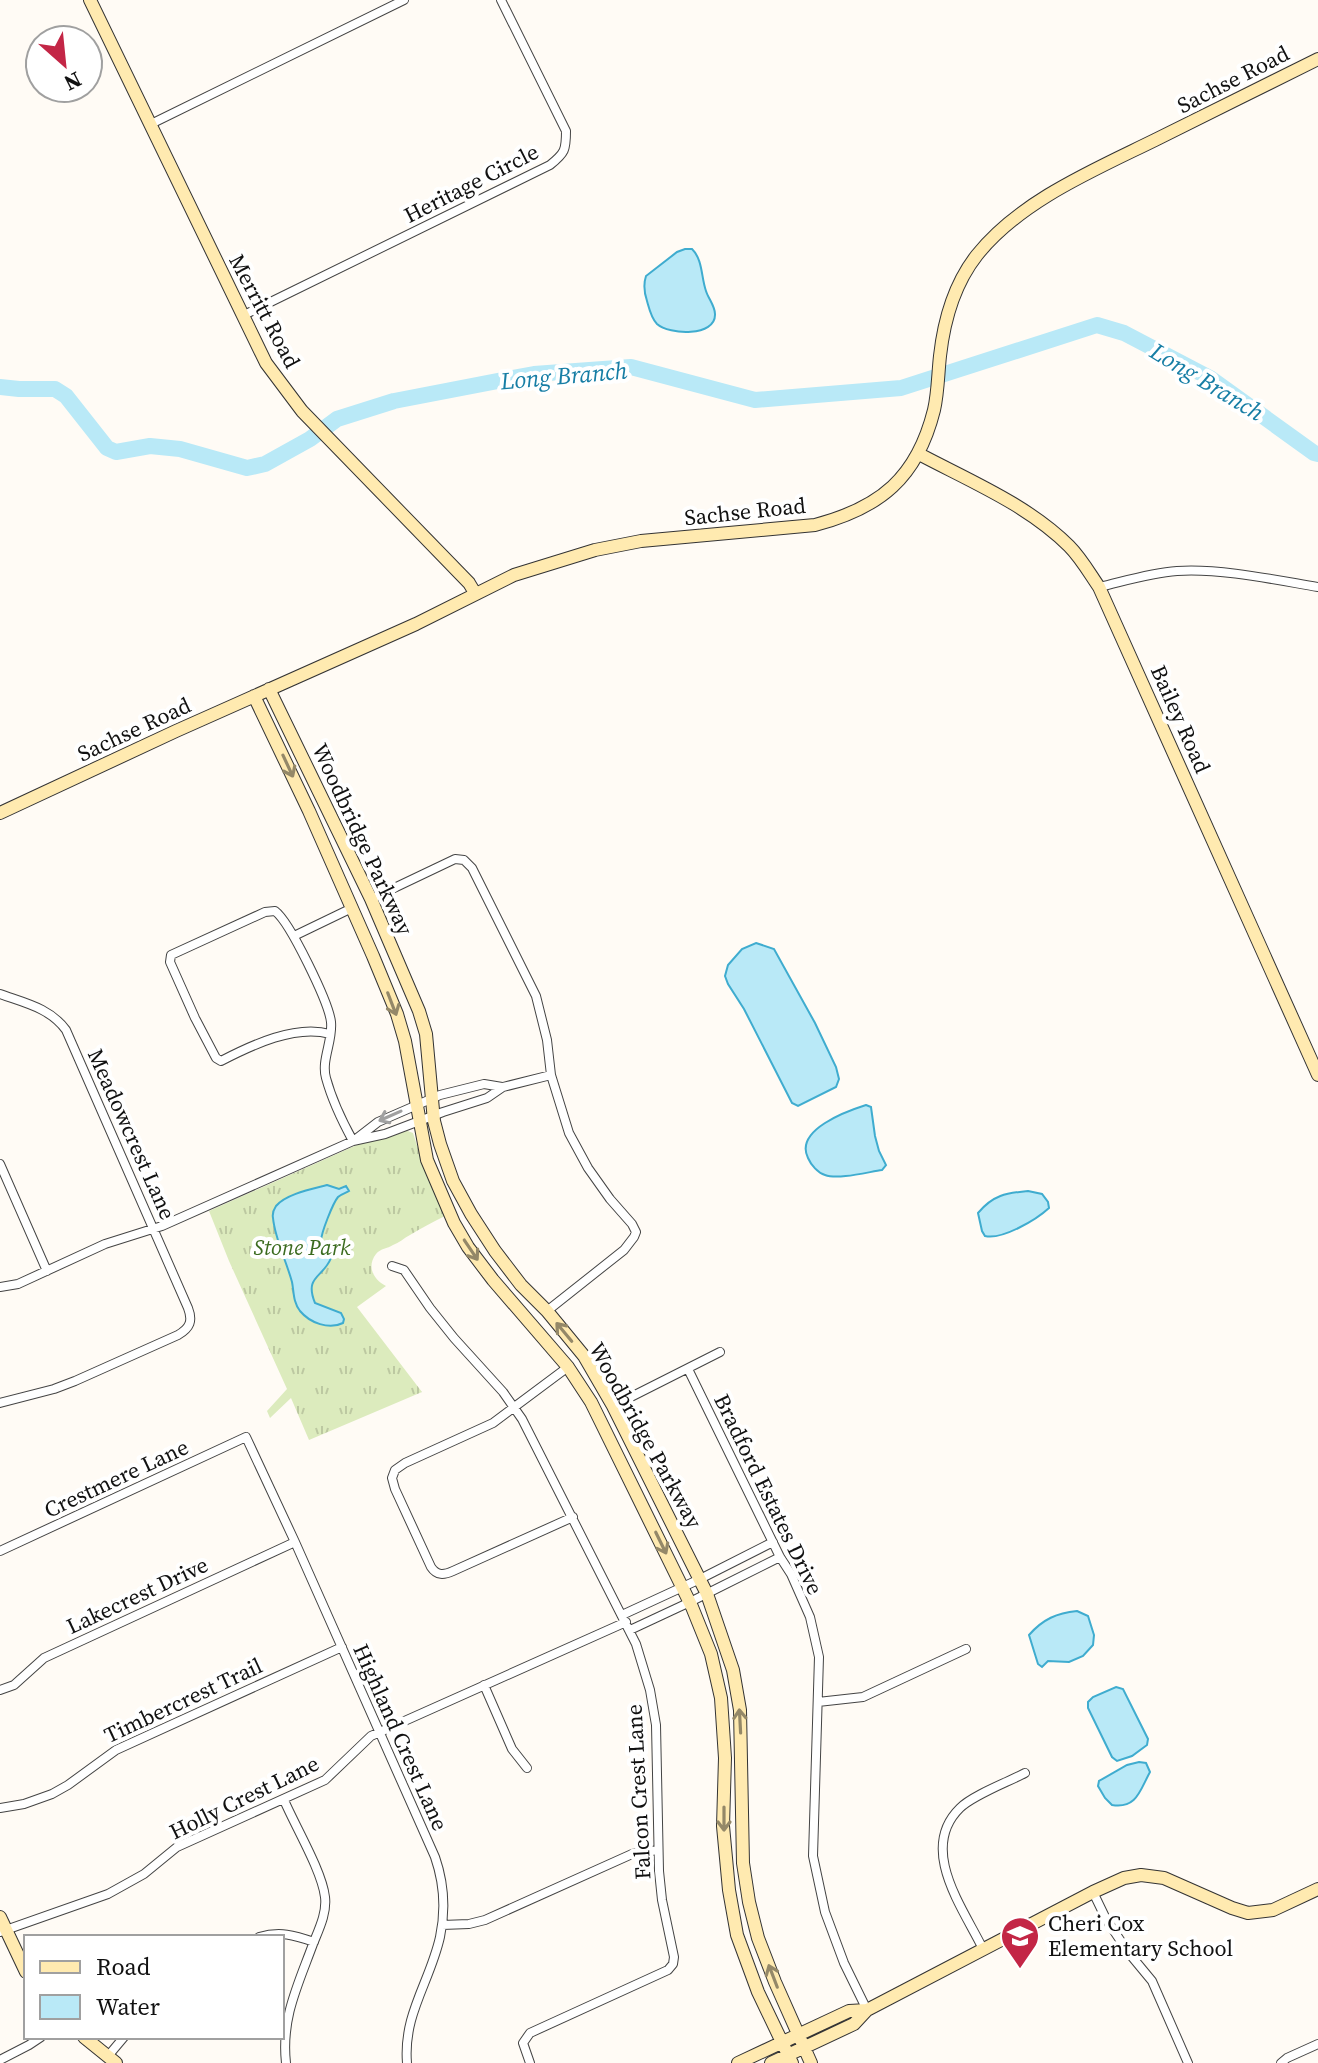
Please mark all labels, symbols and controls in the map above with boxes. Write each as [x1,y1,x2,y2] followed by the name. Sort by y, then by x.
[24,24,104,104] north arrow
[1172,38,1295,120] street label: Sachse Road
[59,65,87,99] text: N
[399,136,543,230] street label: Heritage Circle
[222,249,308,374] street label: Merritt Road
[1143,334,1270,428] water label: Long Branch
[498,354,629,398] water label: Long Branch
[683,490,808,532] street label: Sachse Road
[1144,660,1218,778] street label: Bailey Road
[72,689,196,768] street label: Sachse Road
[305,738,421,940] street label: Woodbridge Parkway
[281,754,296,778] one-way arrow
[386,991,401,1016] one-way arrow
[81,1044,183,1224] street label: Meadowcrest Lane
[379,1110,403,1125] one-way arrow
[254,1232,351,1262] park label: Stone Park
[462,1238,479,1260] one-way arrow
[555,1322,573,1343] one-way arrow
[582,1337,710,1534] street label: Woodbridge Parkway
[707,1389,831,1599] street label: Bradford Estates Drive
[39,1431,193,1525] street label: Crestmere Lane
[654,1531,670,1555] one-way arrow
[61,1549,213,1641] street label: Lakecrest Drive
[346,1639,456,1835] street label: Highland Crest Lane
[99,1650,267,1750] street label: Timbercrest Trail
[618,1704,658,1880] street label: Falcon Crest Lane
[733,1708,748,1735] one-way arrow
[164,1748,324,1846] street label: Holly Crest Lane
[716,1805,732,1832] one-way arrow
[1048,1908,1233,1963] place label: Cheri Cox Elementary School
[999,1915,1041,1970] school or university icon: Cheri Cox Elementary School
[24,1935,284,2039] legend
[96,1950,151,1983] text: Road
[765,1964,779,1989] one-way arrow
[96,1990,160,2023] text: Water

